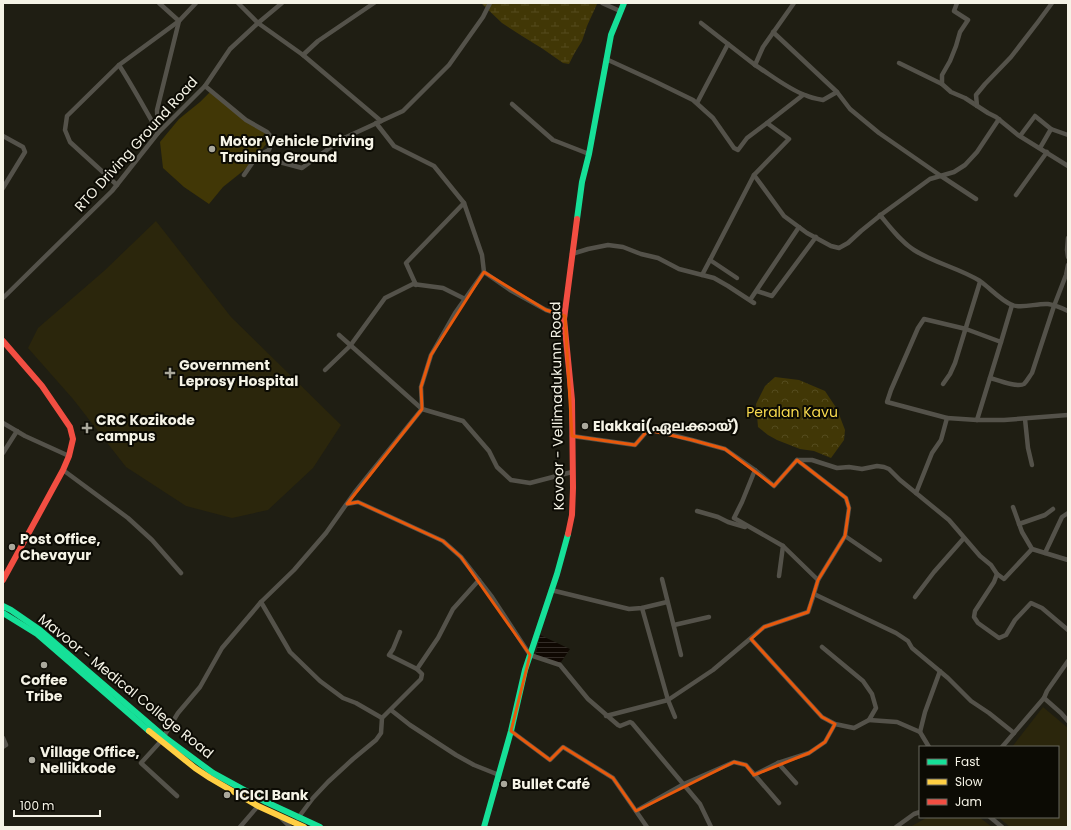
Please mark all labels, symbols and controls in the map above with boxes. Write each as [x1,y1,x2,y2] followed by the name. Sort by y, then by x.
[70,72,202,216] street label: RTO Driving Ground Road
[220,131,374,167] place label: Motor Vehicle Driving Training Ground
[207,144,217,154] marker: Motor Vehicle Driving Training Ground
[545,302,569,510] street label: Kovoor - Vellimadukunn Road
[179,355,298,391] place label: Government Leprosy Hospital
[164,367,176,379] marker: Government Leprosy Hospital
[746,402,838,422] park label: Peralan Kavu
[96,410,195,446] place label: CRC Kozikode campus
[593,416,739,436] place label: Elakkai(ഏലക്കായ്)
[580,421,590,431] marker: Elakkai(ഏലക്കായ്)
[81,422,93,434] marker: CRC Kozikode campus
[20,529,100,565] place label: Post Office, Chevayur
[7,542,17,552] marker: Post Office, Chevayur
[34,609,218,763] street label: Mavoor - Medical College Road
[39,660,49,670] marker: Coffee Tribe
[21,670,68,706] place label: Coffee Tribe
[40,742,140,778] place label: Village Office, Nellikkode
[919,746,1059,818] legend
[955,753,980,770] text: Fast
[27,755,37,765] marker: Village Office, Nellikkode
[955,773,983,790] text: Slow
[512,774,590,794] place label: Bullet Café
[499,779,509,789] marker: Bullet Café
[235,785,309,805] place label: ICICI Bank
[222,790,232,800] marker: ICICI Bank
[14,792,100,818] scale bar
[955,793,982,810] text: Jam
[20,797,54,814] text: 100 m

